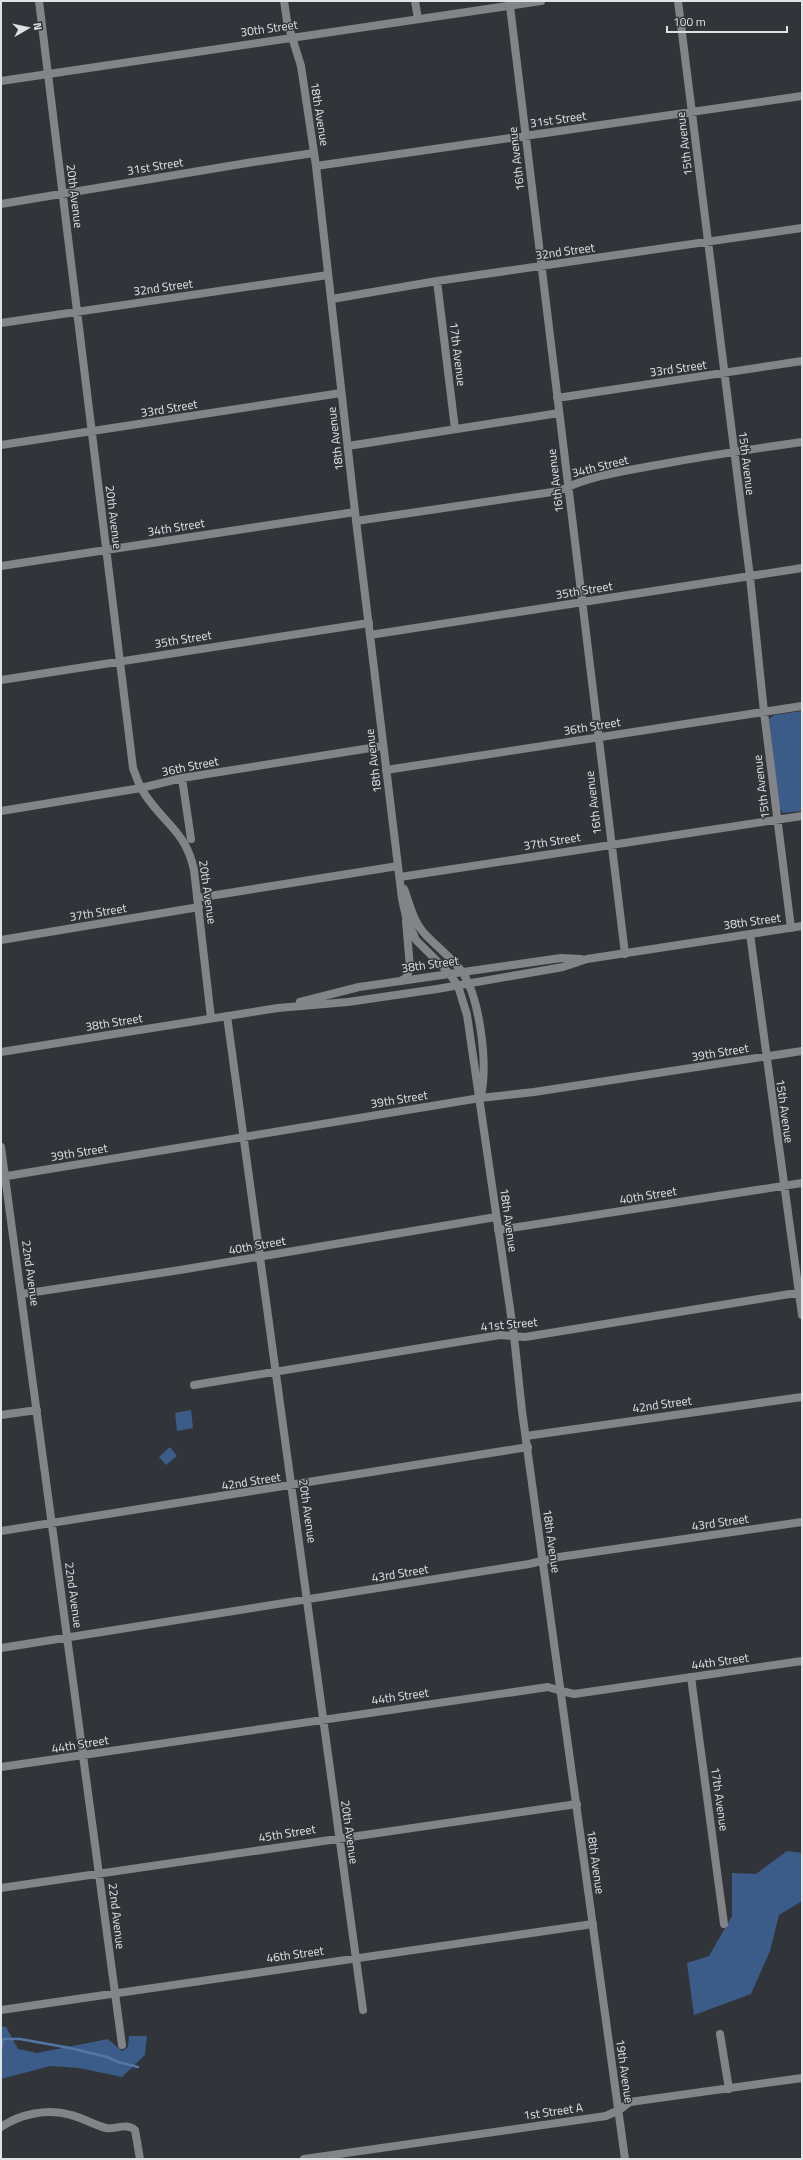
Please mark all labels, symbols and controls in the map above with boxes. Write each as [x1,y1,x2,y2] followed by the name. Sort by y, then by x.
[8,8,48,48] north arrow
[667,8,787,34] scale bar
[673,12,706,31] text: 100 m
[239,14,300,41] street label: 30th Street
[29,21,46,31] text: N
[306,81,334,147] street label: 18th Avenue
[529,106,588,132] street label: 31st Street
[671,111,697,177] street label: 15th Avenue
[503,126,529,192] street label: 16th Avenue
[125,152,185,180] street label: 31st Street
[62,163,88,229] street label: 20th Avenue
[534,237,597,265] street label: 32nd Street
[132,273,195,301] street label: 32nd Street
[445,321,471,387] street label: 17th Avenue
[648,354,708,381] street label: 33rd Street
[139,394,200,422] street label: 33rd Street
[322,406,348,472] street label: 18th Avenue
[734,430,760,496] street label: 15th Avenue
[542,448,568,514] street label: 16th Avenue
[570,450,631,482] street label: 34th Street
[101,484,127,550] street label: 20th Avenue
[146,513,207,541] street label: 34th Street
[554,576,615,604] street label: 35th Street
[153,625,214,653] street label: 35th Street
[562,712,623,740] street label: 36th Street
[360,728,386,794] street label: 18th Avenue
[160,751,221,781] street label: 36th Street
[748,754,774,820] street label: 15th Avenue
[580,770,606,836] street label: 16th Avenue
[522,827,583,855] street label: 37th Street
[194,859,222,925] street label: 20th Avenue
[68,898,129,926] street label: 37th Street
[722,907,783,934] street label: 38th Street
[400,950,461,977] street label: 38th Street
[84,1008,145,1036] street label: 38th Street
[690,1038,751,1066] street label: 39th Street
[771,1078,799,1144] street label: 15th Avenue
[369,1085,430,1113] street label: 39th Street
[49,1138,110,1166] street label: 39th Street
[618,1181,679,1209] street label: 40th Street
[495,1187,523,1253] street label: 18th Avenue
[227,1231,288,1259] street label: 40th Street
[17,1239,45,1307] street label: 22nd Avenue
[480,1312,539,1336] street label: 41st Street
[631,1390,694,1418] street label: 42nd Street
[220,1467,283,1495] street label: 42nd Street
[294,1478,322,1544] street label: 20th Avenue
[538,1508,566,1574] street label: 18th Avenue
[690,1508,750,1535] street label: 43rd Street
[370,1559,431,1587] street label: 43rd Street
[60,1561,88,1629] street label: 22nd Avenue
[690,1647,751,1674] street label: 44th Street
[370,1682,431,1709] street label: 44th Street
[50,1730,111,1758] street label: 44th Street
[706,1766,734,1832] street label: 17th Avenue
[336,1799,364,1865] street label: 20th Avenue
[257,1819,318,1847] street label: 45th Street
[582,1829,610,1895] street label: 18th Avenue
[104,1882,130,1950] street label: 22nd Avenue
[265,1940,326,1967] street label: 46th Street
[611,2038,639,2104] street label: 19th Avenue
[522,2097,584,2125] street label: 1st Street A

